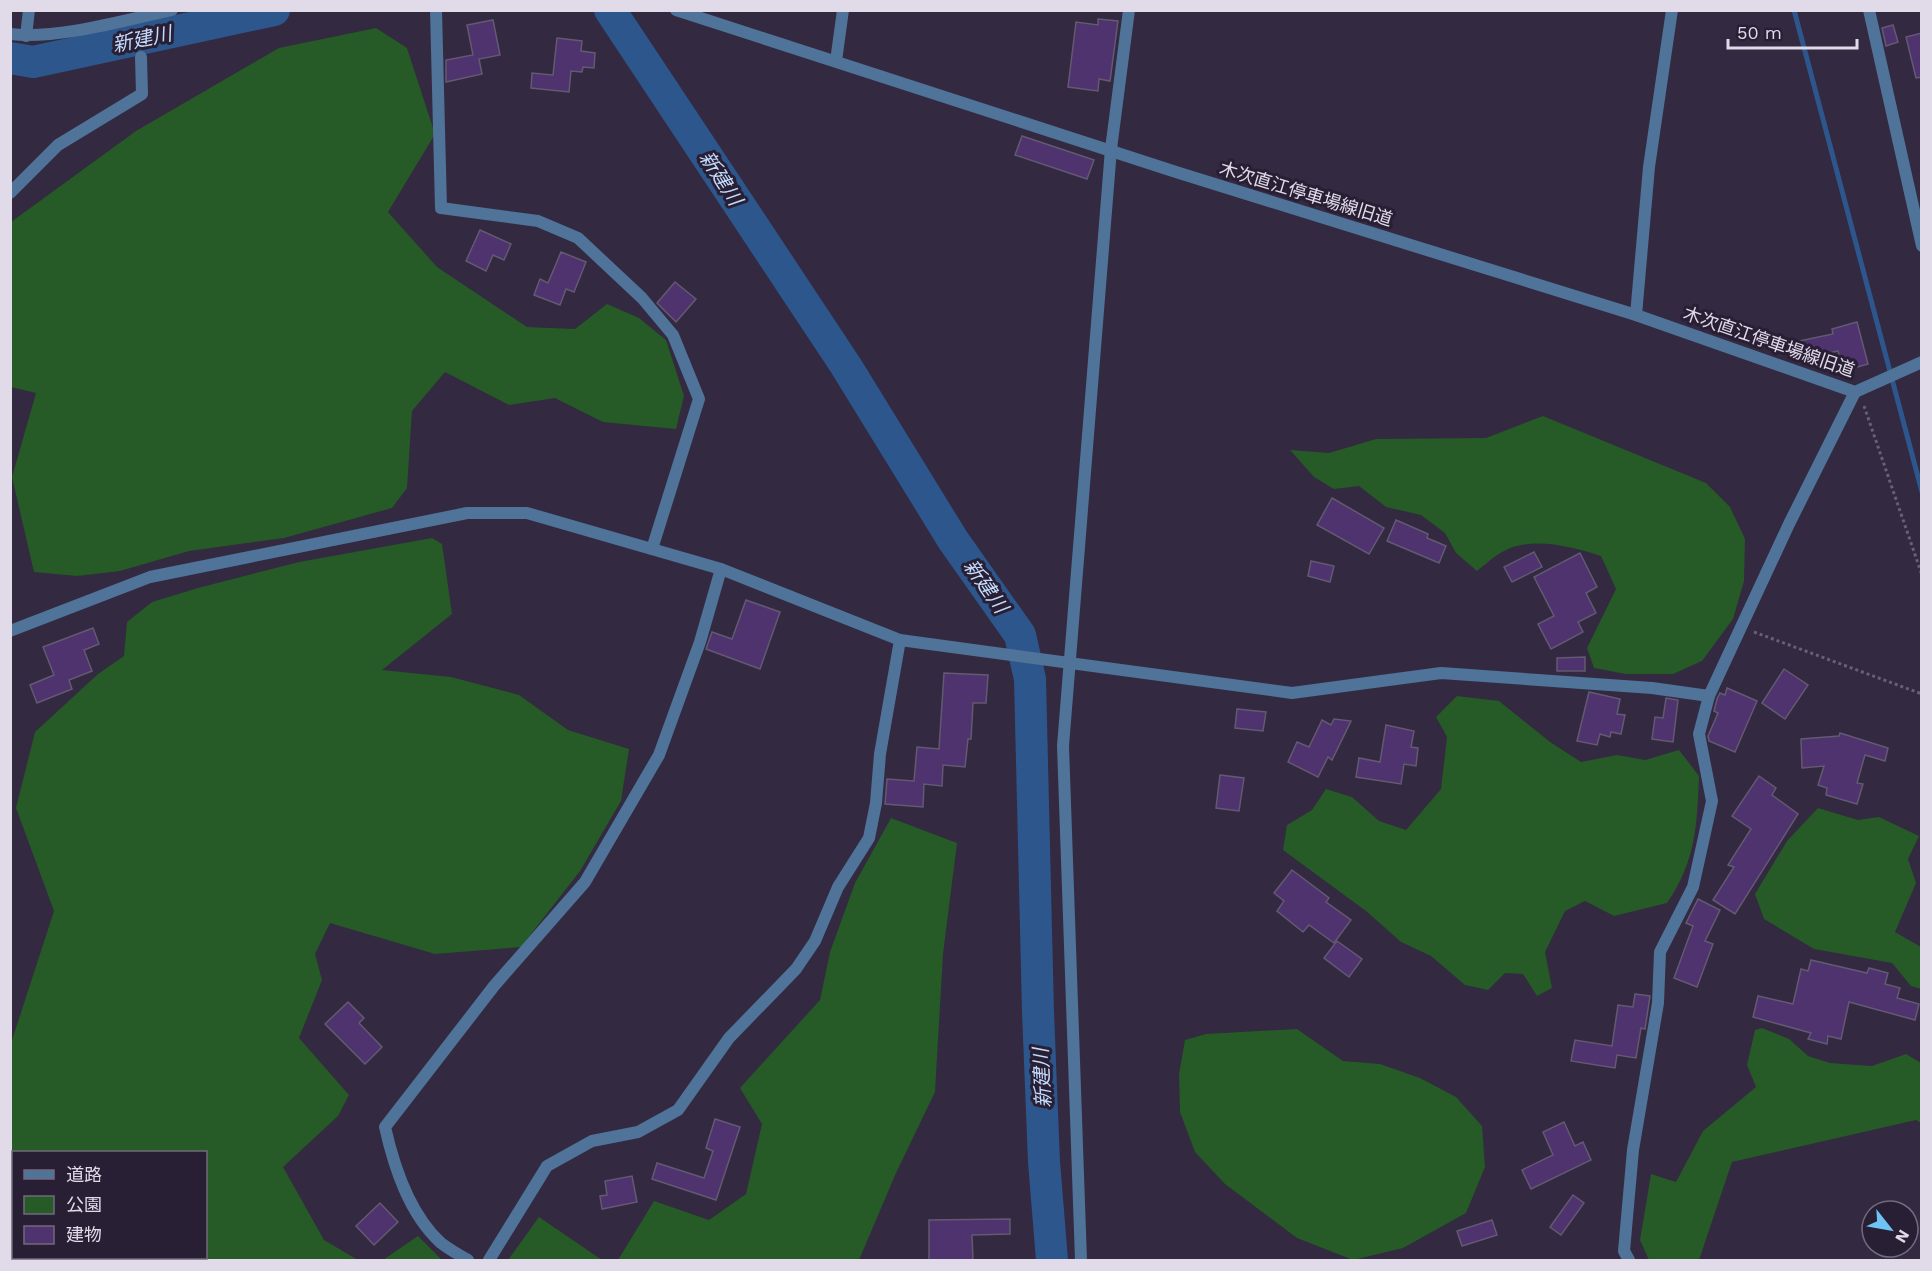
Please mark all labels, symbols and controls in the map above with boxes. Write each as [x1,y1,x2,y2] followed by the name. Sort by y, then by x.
[1728,12,1857,50] scale bar
[110,21,176,57] water label: 新建川
[1737,22,1782,43] text: 50 m
[695,146,748,211] water label: 新建川
[1217,157,1395,230] street label: 木次直江停車場線旧道
[1681,302,1858,381] street label: 木次直江停車場線旧道
[959,555,1014,619] water label: 新建川
[1028,1045,1056,1109] water label: 新建川
[12,1151,207,1259] legend
[66,1164,102,1185] text: 道路
[66,1194,102,1215] text: 公園
[1860,1199,1920,1259] north arrow
[66,1224,102,1245] text: 建物
[1891,1226,1914,1246] text: N

